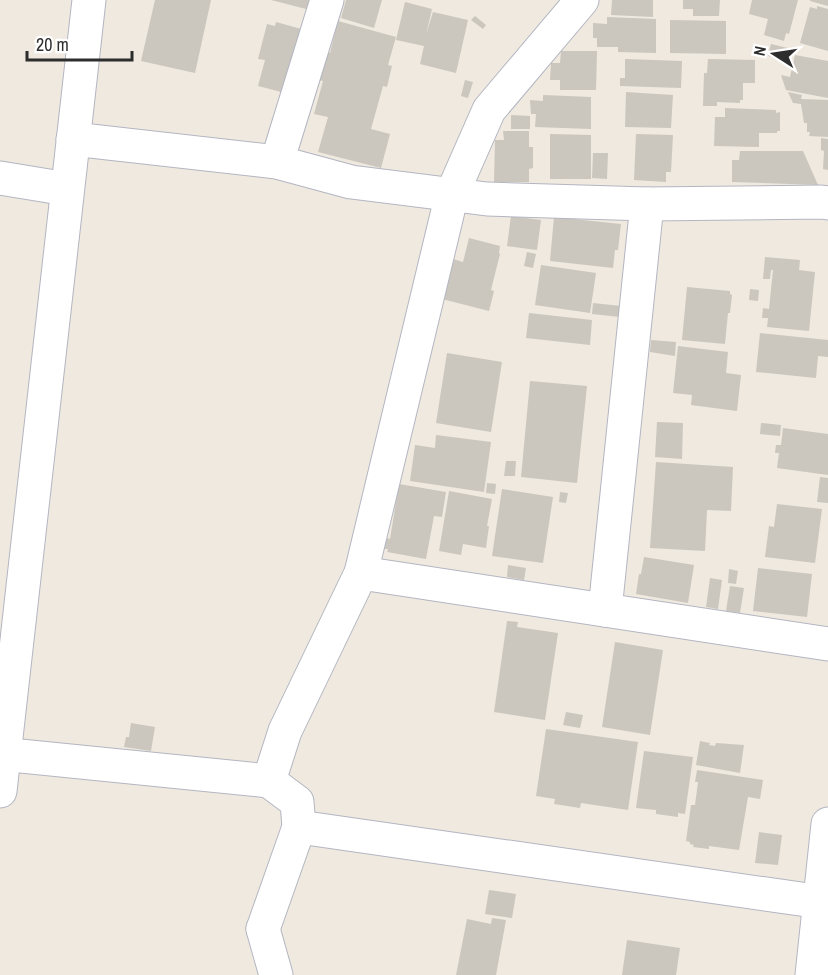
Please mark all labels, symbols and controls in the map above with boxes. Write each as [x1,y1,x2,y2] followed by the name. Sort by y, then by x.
[27,24,132,62] scale bar
[744,24,804,84] north arrow
[36,32,69,57] text: 20 m
[748,44,771,58] text: N

